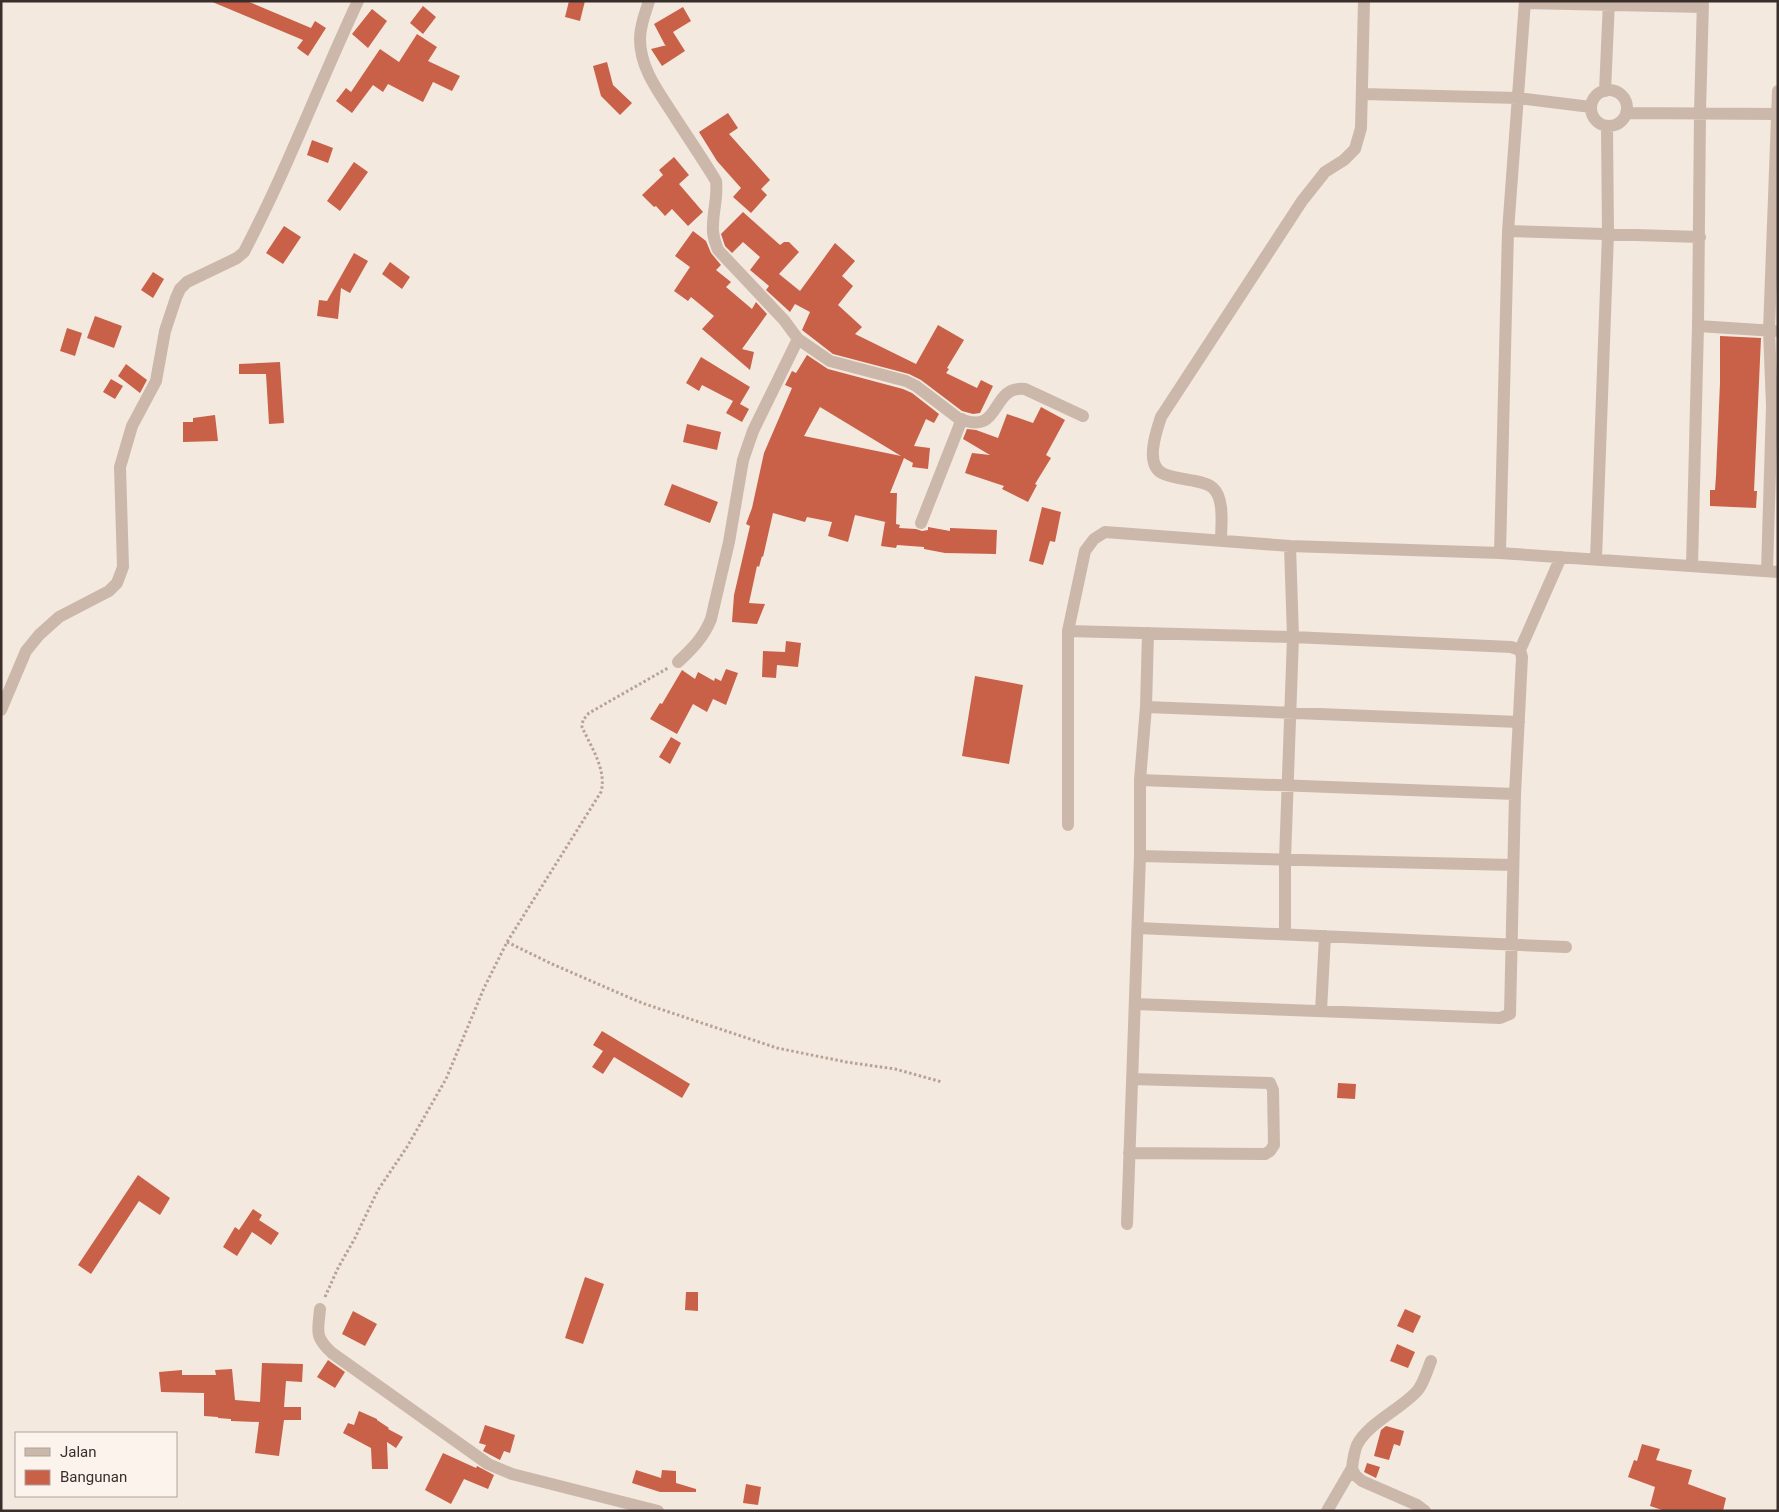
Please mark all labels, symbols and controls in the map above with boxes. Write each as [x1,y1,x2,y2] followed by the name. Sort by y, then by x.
[15,1432,178,1497] legend
[60,1443,97,1461] text: Jalan
[60,1468,127,1486] text: Bangunan

